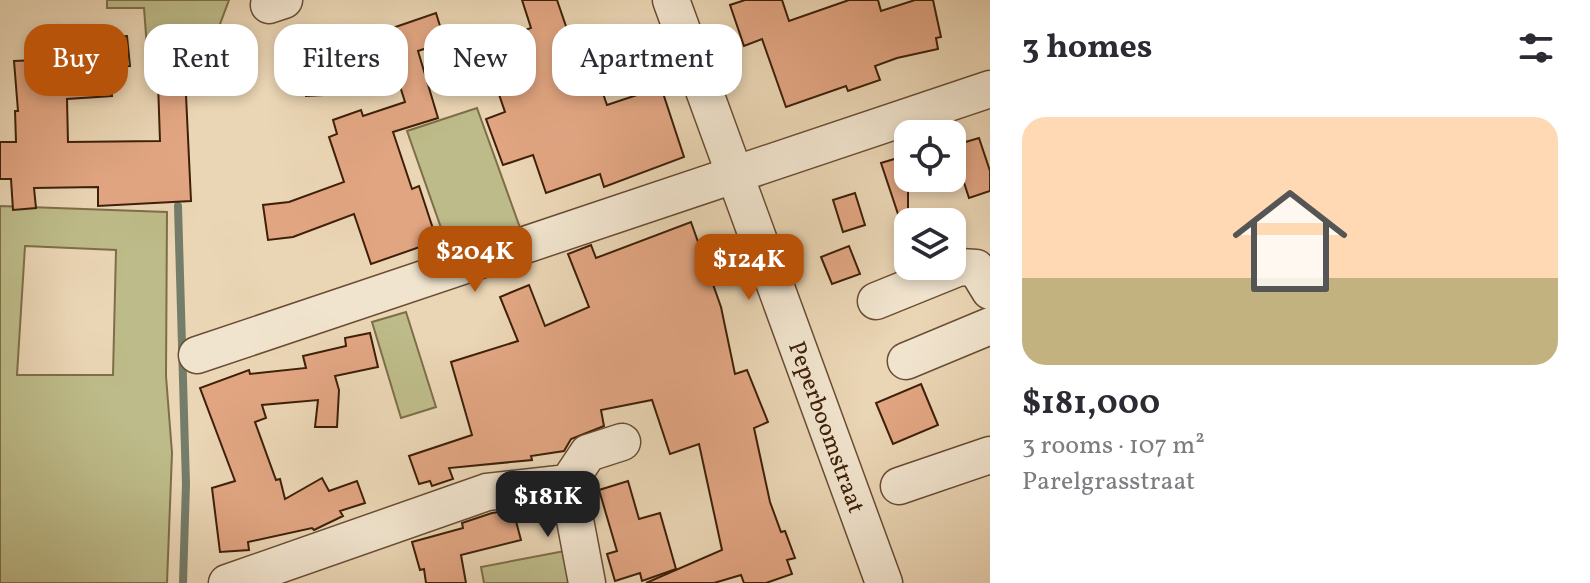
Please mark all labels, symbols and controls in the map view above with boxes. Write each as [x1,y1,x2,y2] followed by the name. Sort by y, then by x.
[24,24,128,96] chip: Buy
[144,24,258,96] chip: Rent
[274,24,408,96] chip: Filters
[424,24,536,96] chip: New
[552,24,742,96] chip: Apartment
[1022,25,1152,72] text: 3 homes
[1514,26,1558,70] icon: filters
[894,120,966,280] map controls
[894,120,966,192] button: locate
[1218,169,1362,313] icon: home
[894,208,966,280] button: layers
[419,226,531,294] pin: $204K
[436,234,514,270] text: $204K
[693,234,805,302] pin: $124K
[713,242,785,278] text: $124K
[778,337,872,518] street label: Peperboomstraat
[1022,381,1160,428] text: $181,000
[1022,428,1205,464] text: 3 rooms · 107 m²
[1022,464,1195,500] text: Parelgrasstraat
[492,471,604,539] pin: $181K
[514,479,582,515] text: $181K

